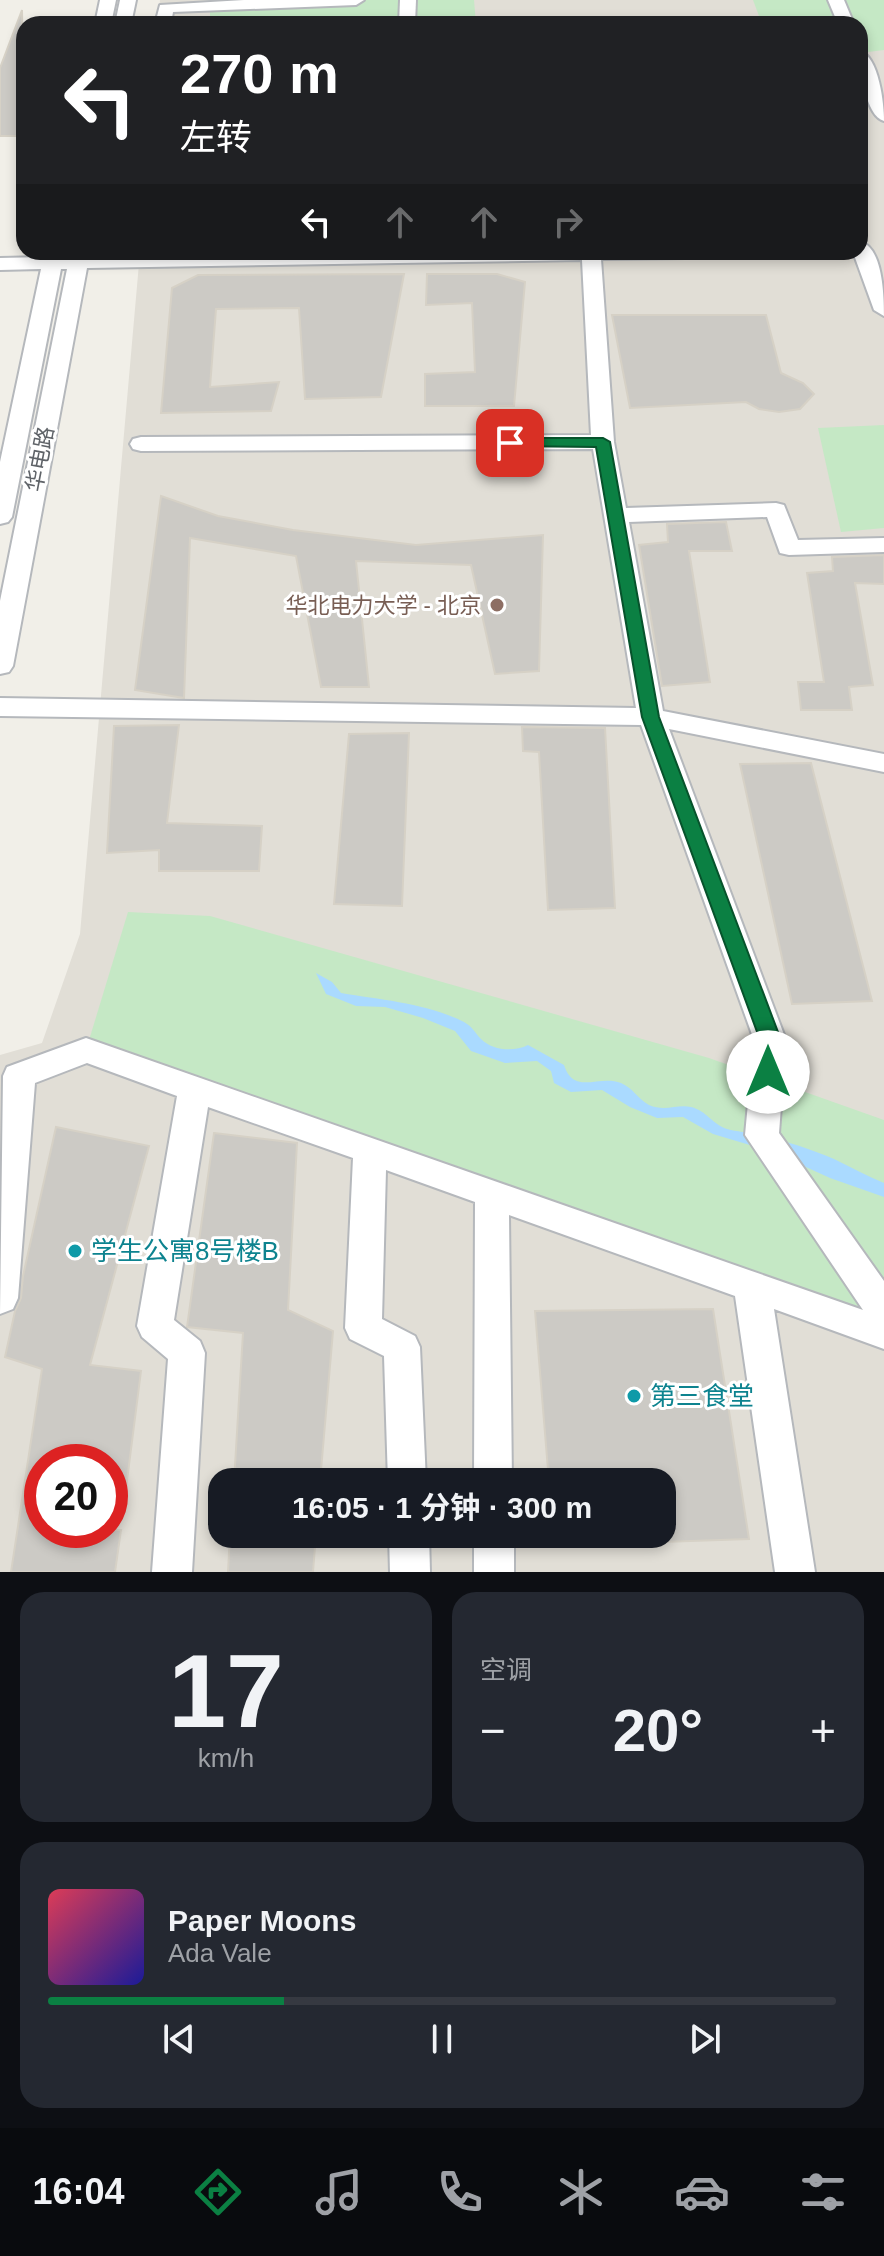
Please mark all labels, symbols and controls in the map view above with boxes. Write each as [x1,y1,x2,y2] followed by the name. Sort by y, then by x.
[180,42,339,105] text: 270 m
[48,48,152,152] icon: left
[180,117,252,158] text: 左转
[294,200,338,244] icon: left
[378,200,422,244] icon: ahead
[462,200,506,244] icon: ahead
[546,200,590,244] icon: right
[476,409,544,477] pin
[488,421,532,465] icon: arrive
[21,424,59,494] street label: 华电路
[285,593,481,618] place label: 华北电力大学 - 北京
[488,596,506,614] marker: 华北电力大学 - 北京
[726,1030,810,1114] position arrow
[91,1236,279,1266] place label: 学生公寓8号楼B
[66,1242,84,1260] marker: 学生公寓8号楼B
[650,1381,754,1411] place label: 第三食堂
[625,1387,643,1405] marker: 第三食堂
[24,1444,128,1548] speed limit sign: 20
[292,1491,592,1524] text: 16:05 · 1 分钟 · 300 m
[168,1633,284,1749] text: 17
[480,1655,532,1685] text: 空调
[613,1697,703,1764] text: 20°
[480,1706,506,1755] text: −
[810,1706,836,1755] text: +
[198,1743,254,1773] text: km/h
[168,1904,356,1937] text: Paper Moons
[168,1938,272,1968] text: Ada Vale
[157,2017,201,2061] icon: previous
[420,2017,464,2061] icon: pause
[683,2017,727,2061] icon: next
[190,2164,246,2220] icon: directions
[311,2164,367,2220] icon: music
[432,2164,488,2220] icon: phone
[553,2164,609,2220] icon: climate
[674,2164,730,2220] icon: car
[795,2164,851,2220] icon: filters
[33,2171,125,2212] text: 16:04

